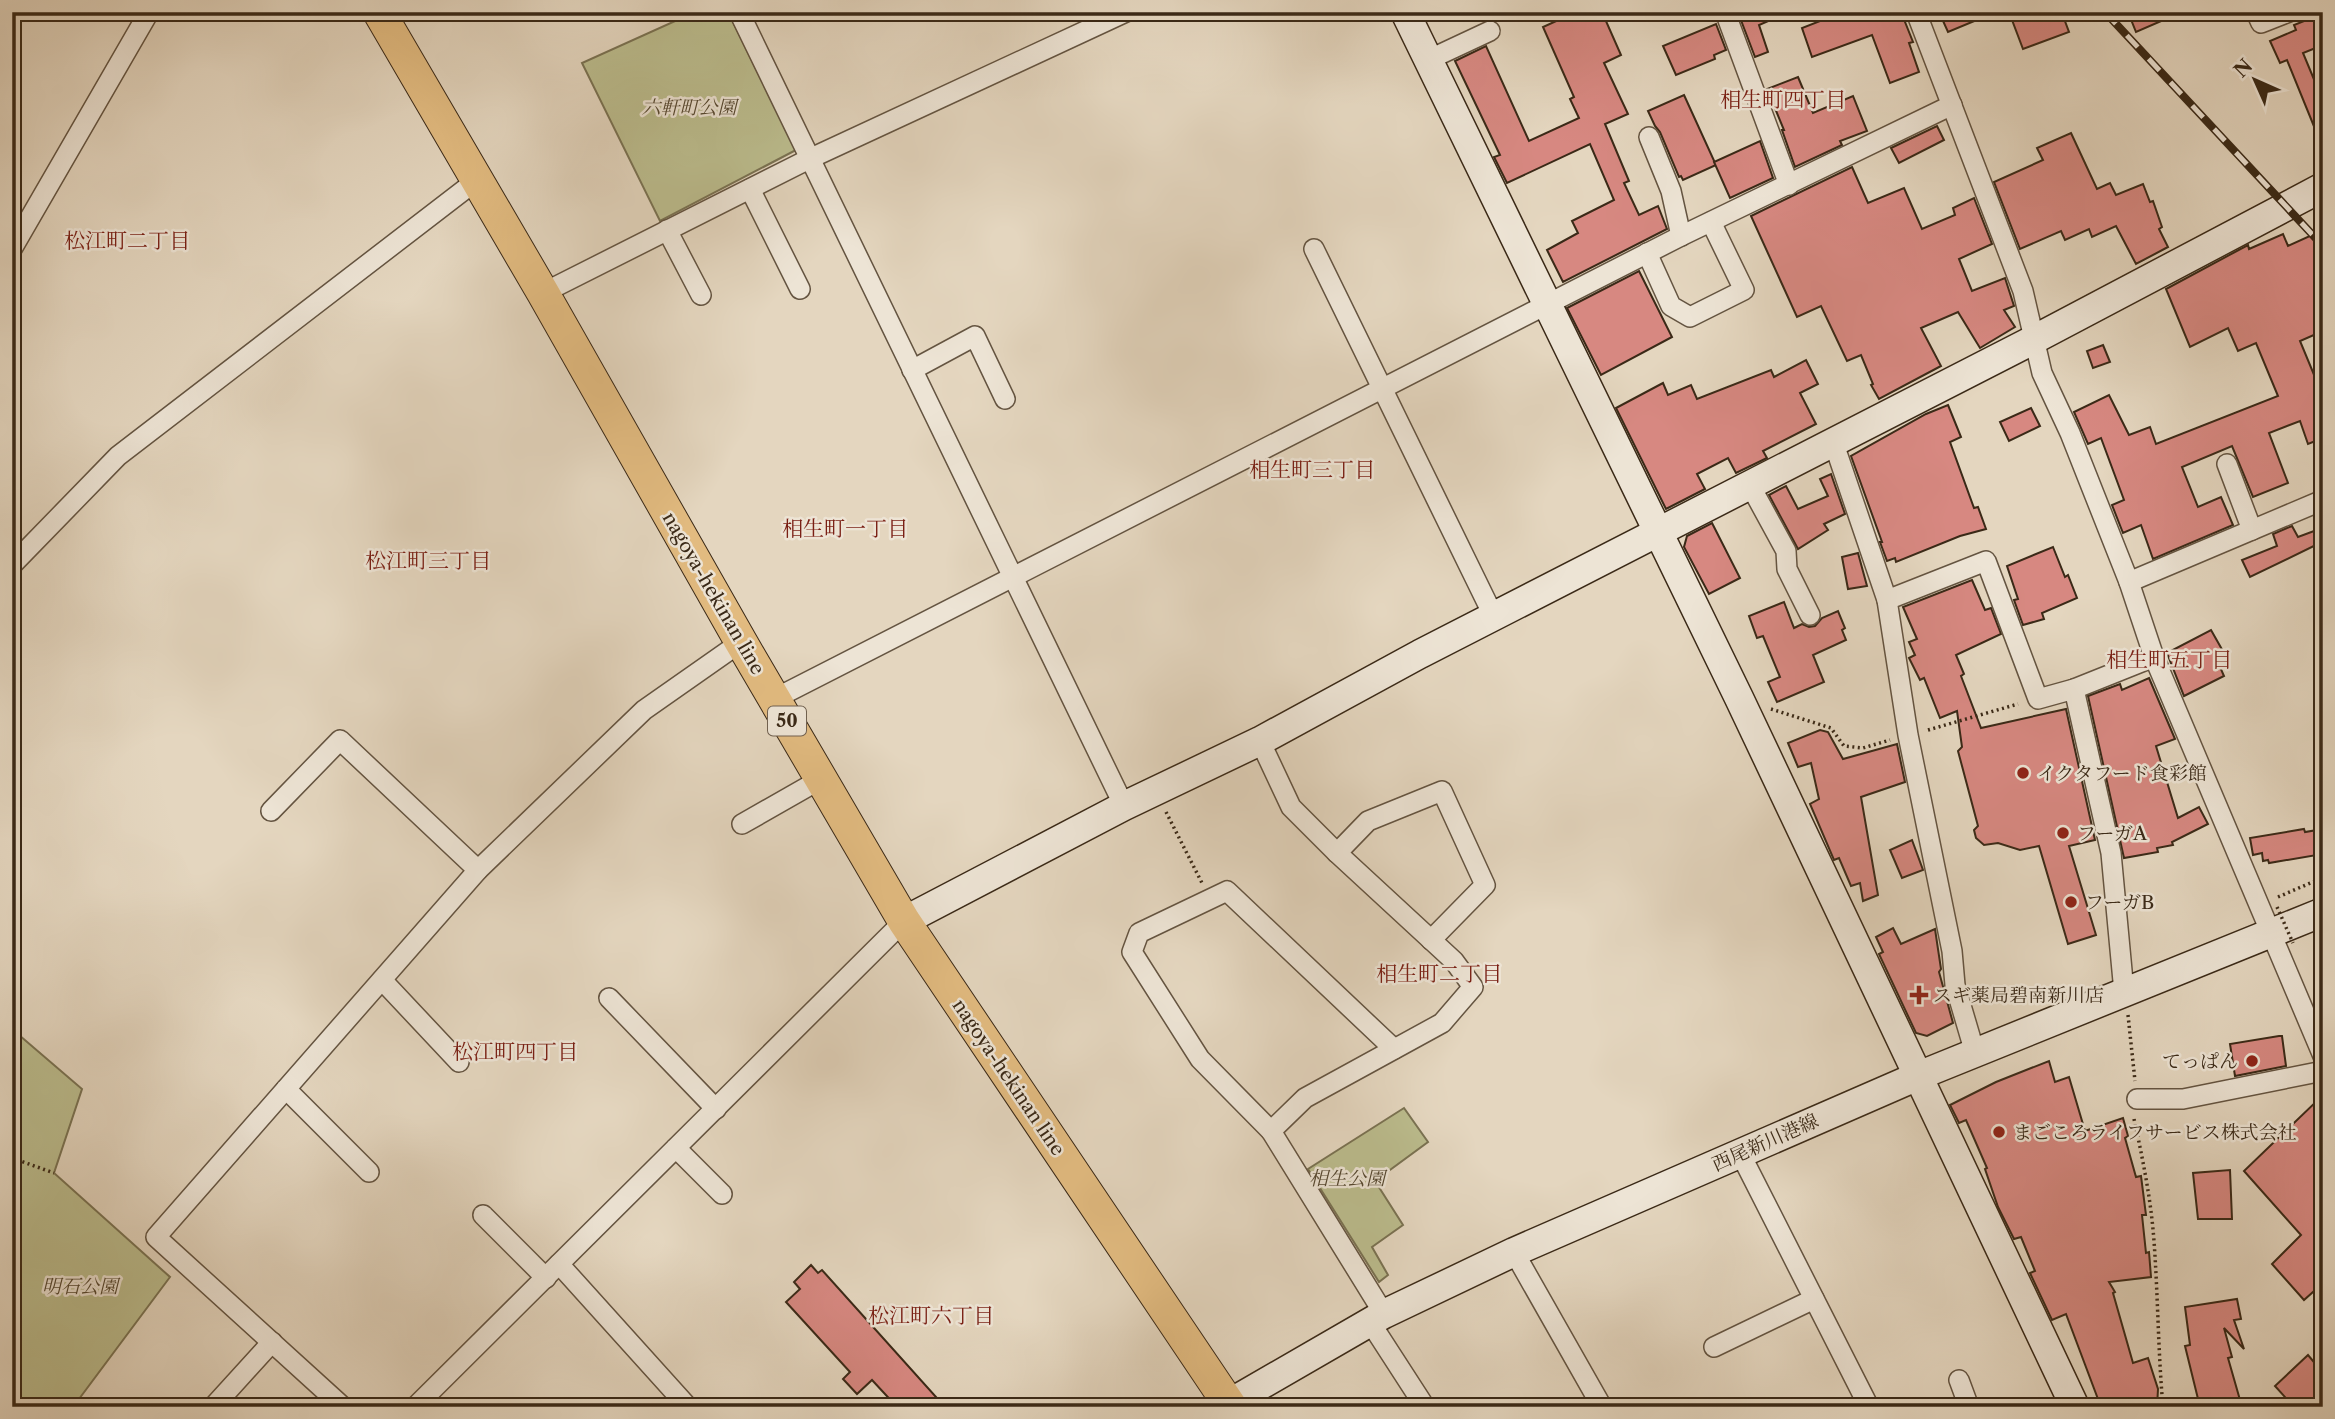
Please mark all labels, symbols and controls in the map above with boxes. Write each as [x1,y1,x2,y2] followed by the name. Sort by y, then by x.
[2220,46,2290,116] north arrow
[2229,54,2257,82] text: N
[1720,87,1846,112] district label: 相生町四丁目
[641,96,739,119] park label: 六軒町公園
[64,228,190,253] district label: 松江町二丁目
[1249,457,1375,482] district label: 相生町三丁目
[658,508,769,679] street label: nagoya-hekinan line
[782,516,908,541] district label: 相生町一丁目
[365,548,491,573] district label: 松江町三丁目
[2106,647,2232,672] district label: 相生町五丁目
[768,706,806,736] road number: 50
[2037,762,2207,785] place label: イクタフード食彩館
[2015,765,2031,781] marker: イクタフード食彩館
[2077,822,2148,845] place label: フーガA
[2055,825,2071,841] marker: フーガA
[2085,891,2154,914] place label: フーガB
[2063,894,2079,910] marker: フーガB
[1376,961,1502,986] district label: 相生町二丁目
[1933,984,2104,1007] place label: スギ薬局碧南新川店
[1911,987,1927,1003] marker: スギ薬局碧南新川店
[948,995,1070,1160] street label: nagoya-hekinan line
[452,1039,578,1064] district label: 松江町四丁目
[2162,1050,2238,1073] place label: てっぱん
[2244,1053,2260,1069] marker: てっぱん
[1708,1109,1822,1176] street label: 西尾新川港線
[2013,1121,2297,1144] place label: まごころライフサービス株式会社
[1991,1124,2007,1140] marker: まごころライフサービス株式会社
[1309,1167,1388,1190] park label: 相生公園
[42,1275,121,1298] park label: 明石公園
[868,1303,994,1328] district label: 松江町六丁目

